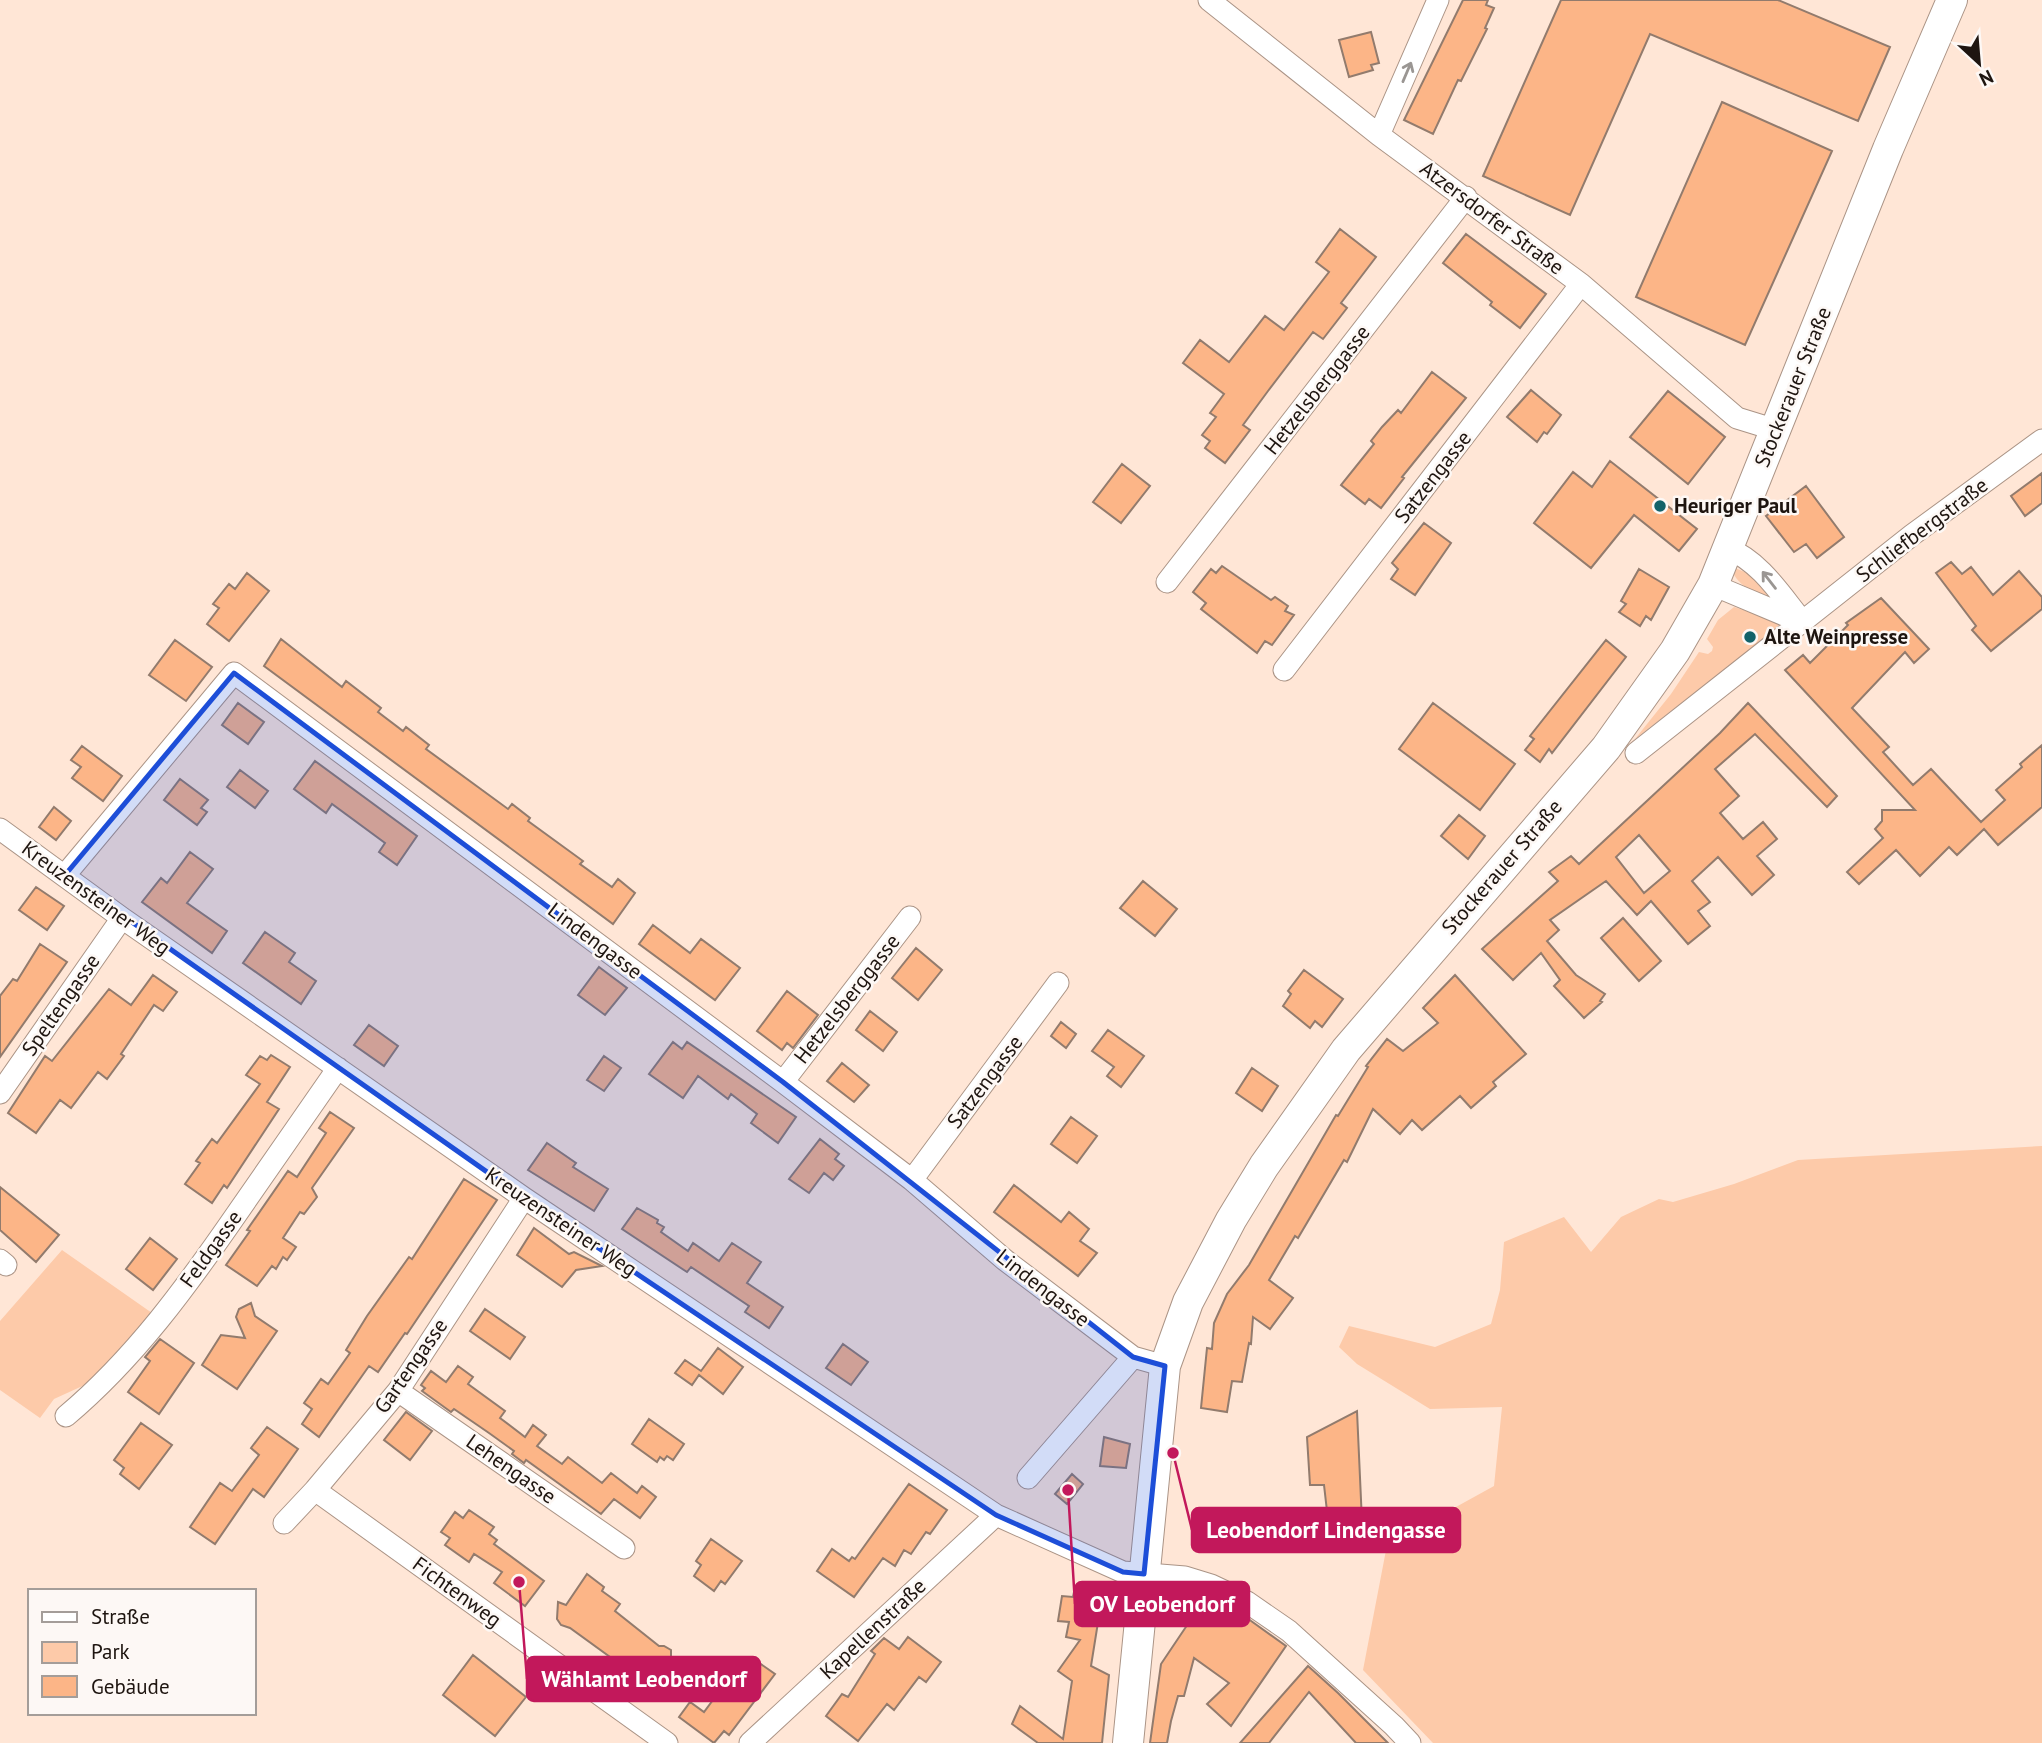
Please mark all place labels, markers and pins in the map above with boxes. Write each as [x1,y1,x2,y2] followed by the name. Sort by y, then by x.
[1674,492,1797,519] place label: Heuriger Paul
[1652,498,1668,514] marker: Heuriger Paul
[1764,623,1908,650] place label: Alte Weinpresse
[1742,629,1758,645] marker: Alte Weinpresse
[1192,1508,1460,1552] callout: Leobendorf Lindengasse
[1075,1582,1249,1626] callout: OV Leobendorf
[527,1657,760,1701] callout: Wählamt Leobendorf

